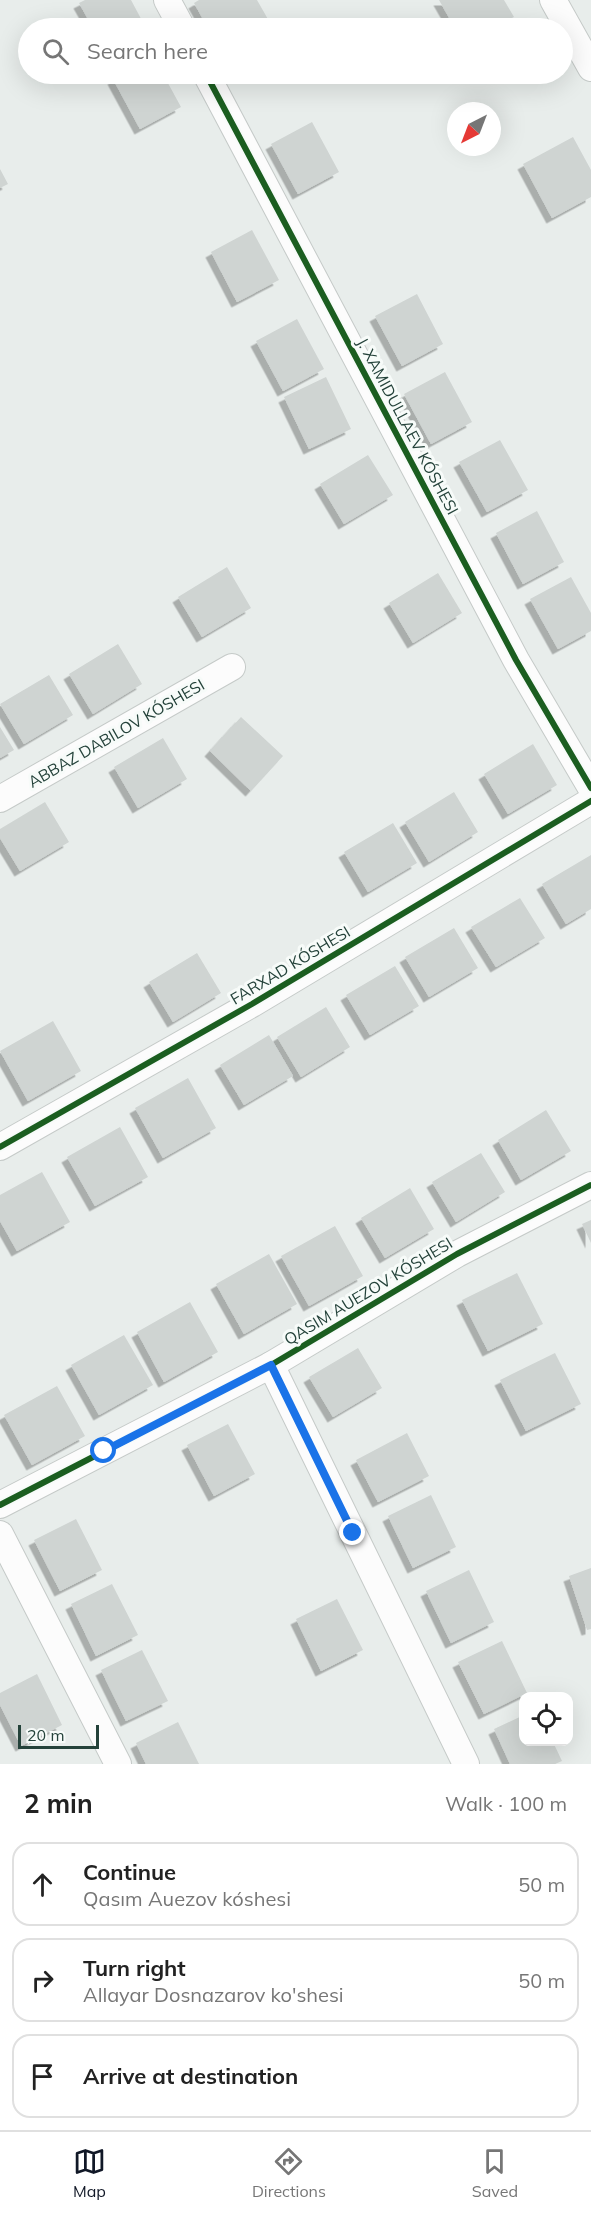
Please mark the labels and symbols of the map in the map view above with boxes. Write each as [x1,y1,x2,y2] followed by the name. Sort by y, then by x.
[447,102,501,156] north arrow
[353,334,463,518] street label: J. XAMIDULLAEV KÓSHESI
[24,674,208,792] street label: ABBAZ DABILOV KÓSHESI
[226,921,354,1009] street label: FARXAD KÓSHESI
[280,1233,456,1349] street label: QASIM AUEZOV KÓSHESI
[90,1437,116,1463] route start
[339,1519,365,1545] route end
[18,1722,99,1750] scale bar

